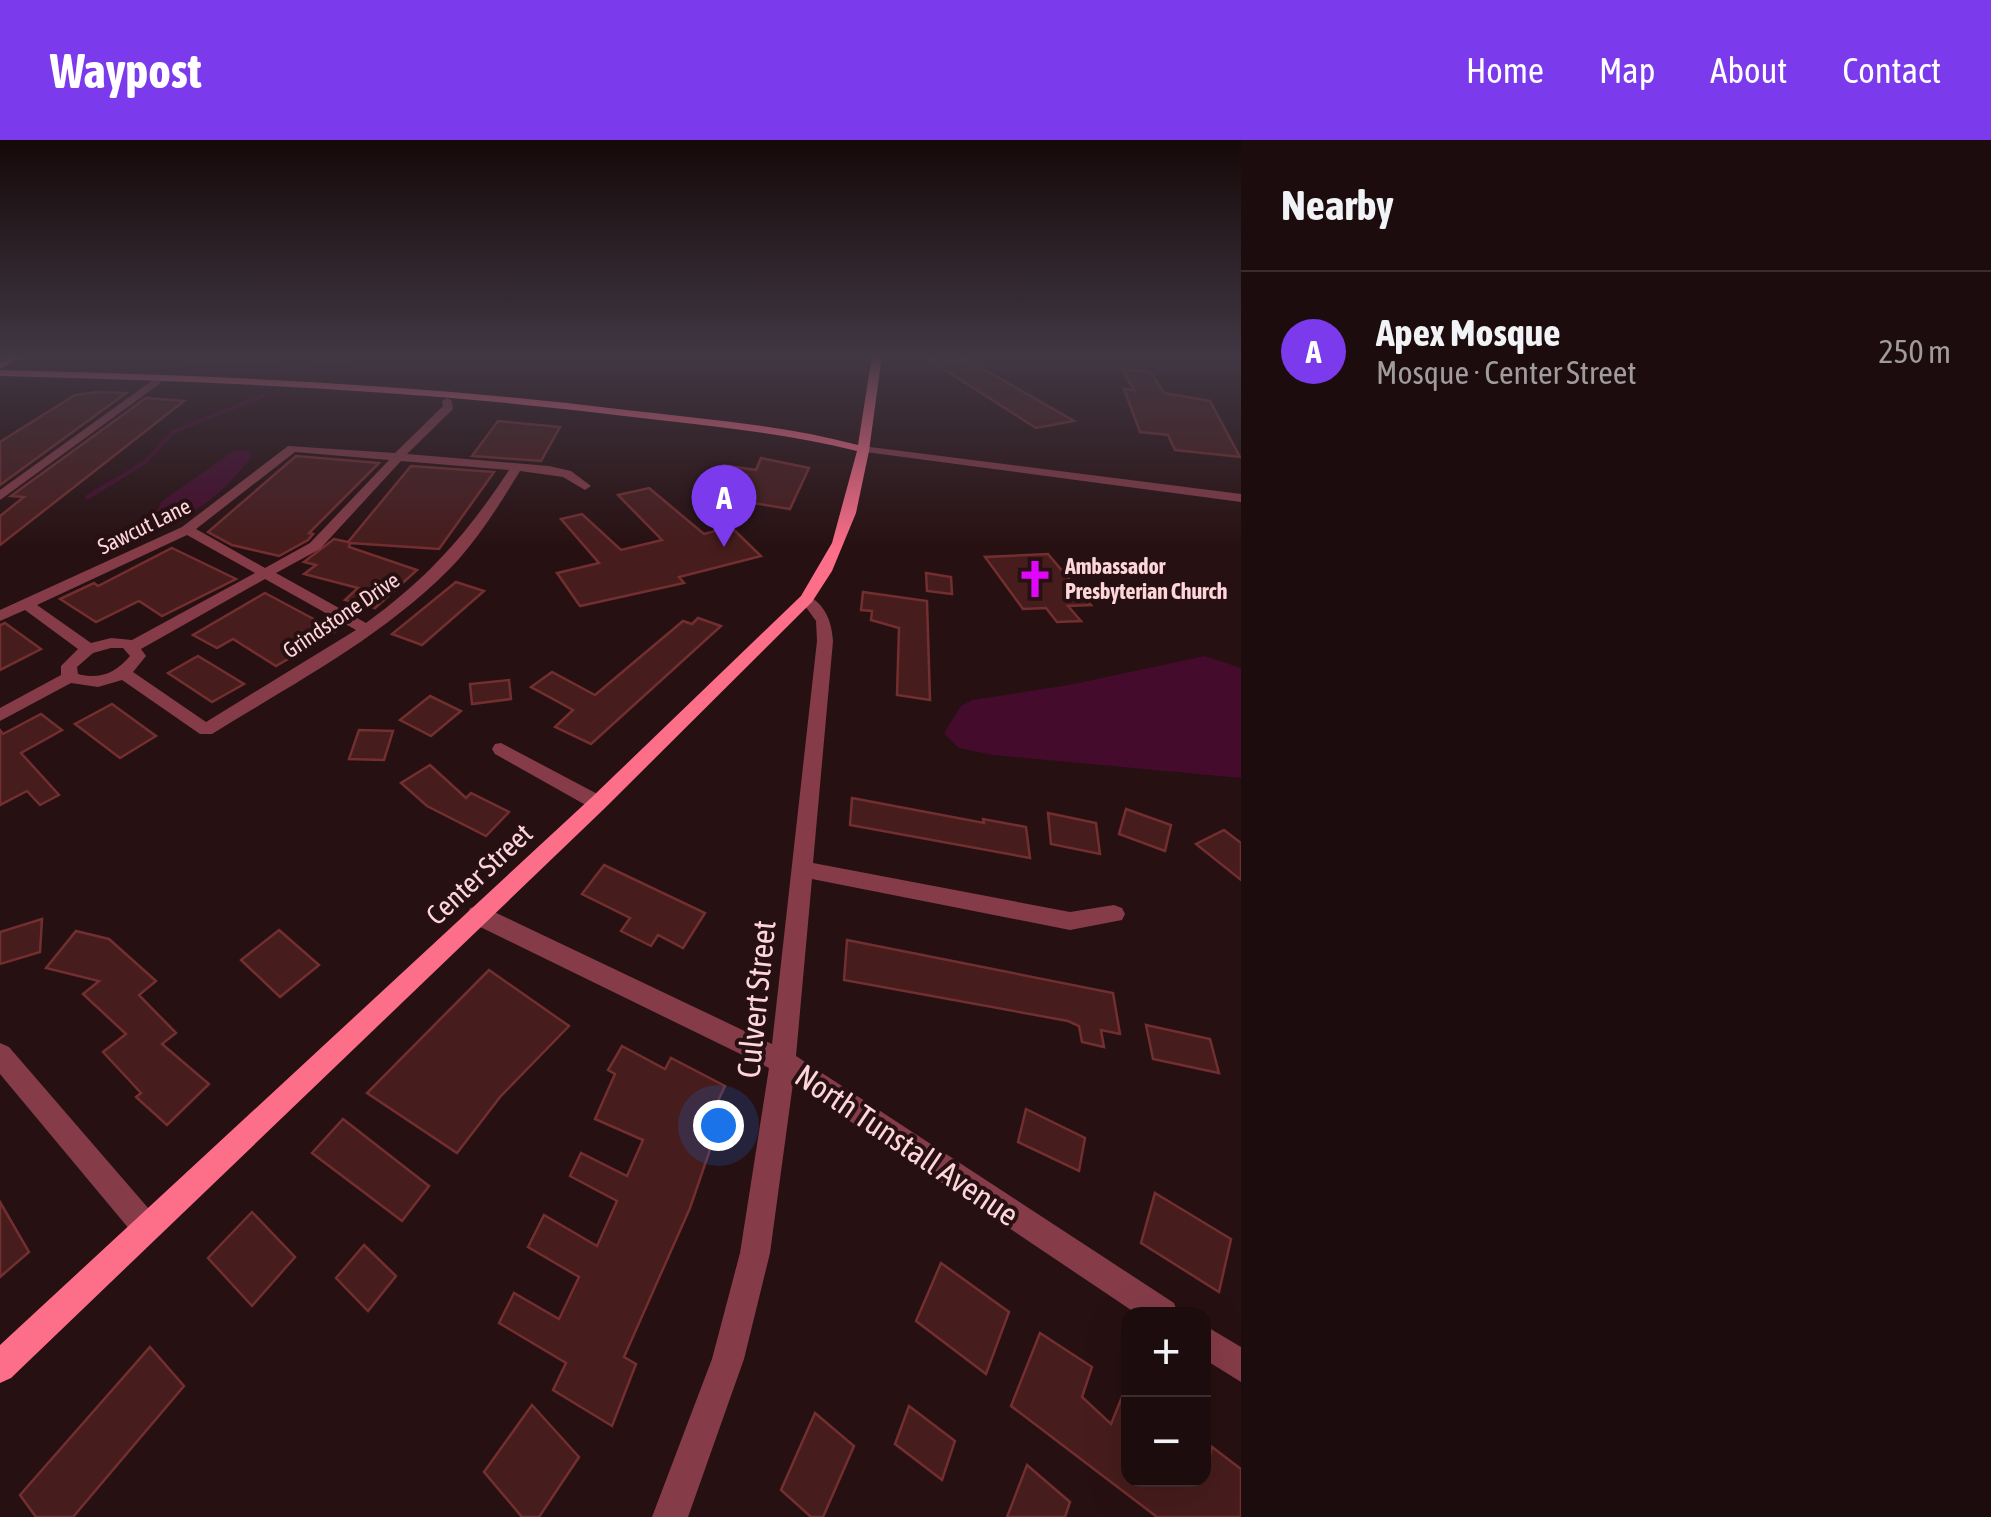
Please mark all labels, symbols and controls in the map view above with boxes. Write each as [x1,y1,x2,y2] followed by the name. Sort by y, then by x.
[50,43,202,98] text: Waypost
[1466,50,1544,90] text: Home
[1599,50,1655,90] text: Map
[1710,50,1787,90] text: About
[1842,50,1941,90] text: Contact
[1281,181,1394,229] text: Nearby
[1376,311,1560,354] text: Apex Mosque
[1306,333,1321,370] text: A
[1878,333,1951,370] text: 250 m
[1376,354,1636,391] text: Mosque · Center Street
[692,464,756,547] pin: A
[93,492,195,560] street label: Sawcut Lane
[1064,553,1227,604] place label: Ambassador Presbyterian Church
[1014,558,1056,600] church icon: Ambassador Presbyterian Church
[278,566,404,663] street label: Grindstone Drive
[419,817,539,931] street label: Center Street
[729,918,783,1080] street label: Culvert Street
[789,1057,1025,1233] street label: North Tunstall Avenue
[693,1100,744,1151] your location
[1121,1307,1211,1487] map controls
[1121,1307,1211,1397] button: +
[1121,1397,1211,1487] button: −

